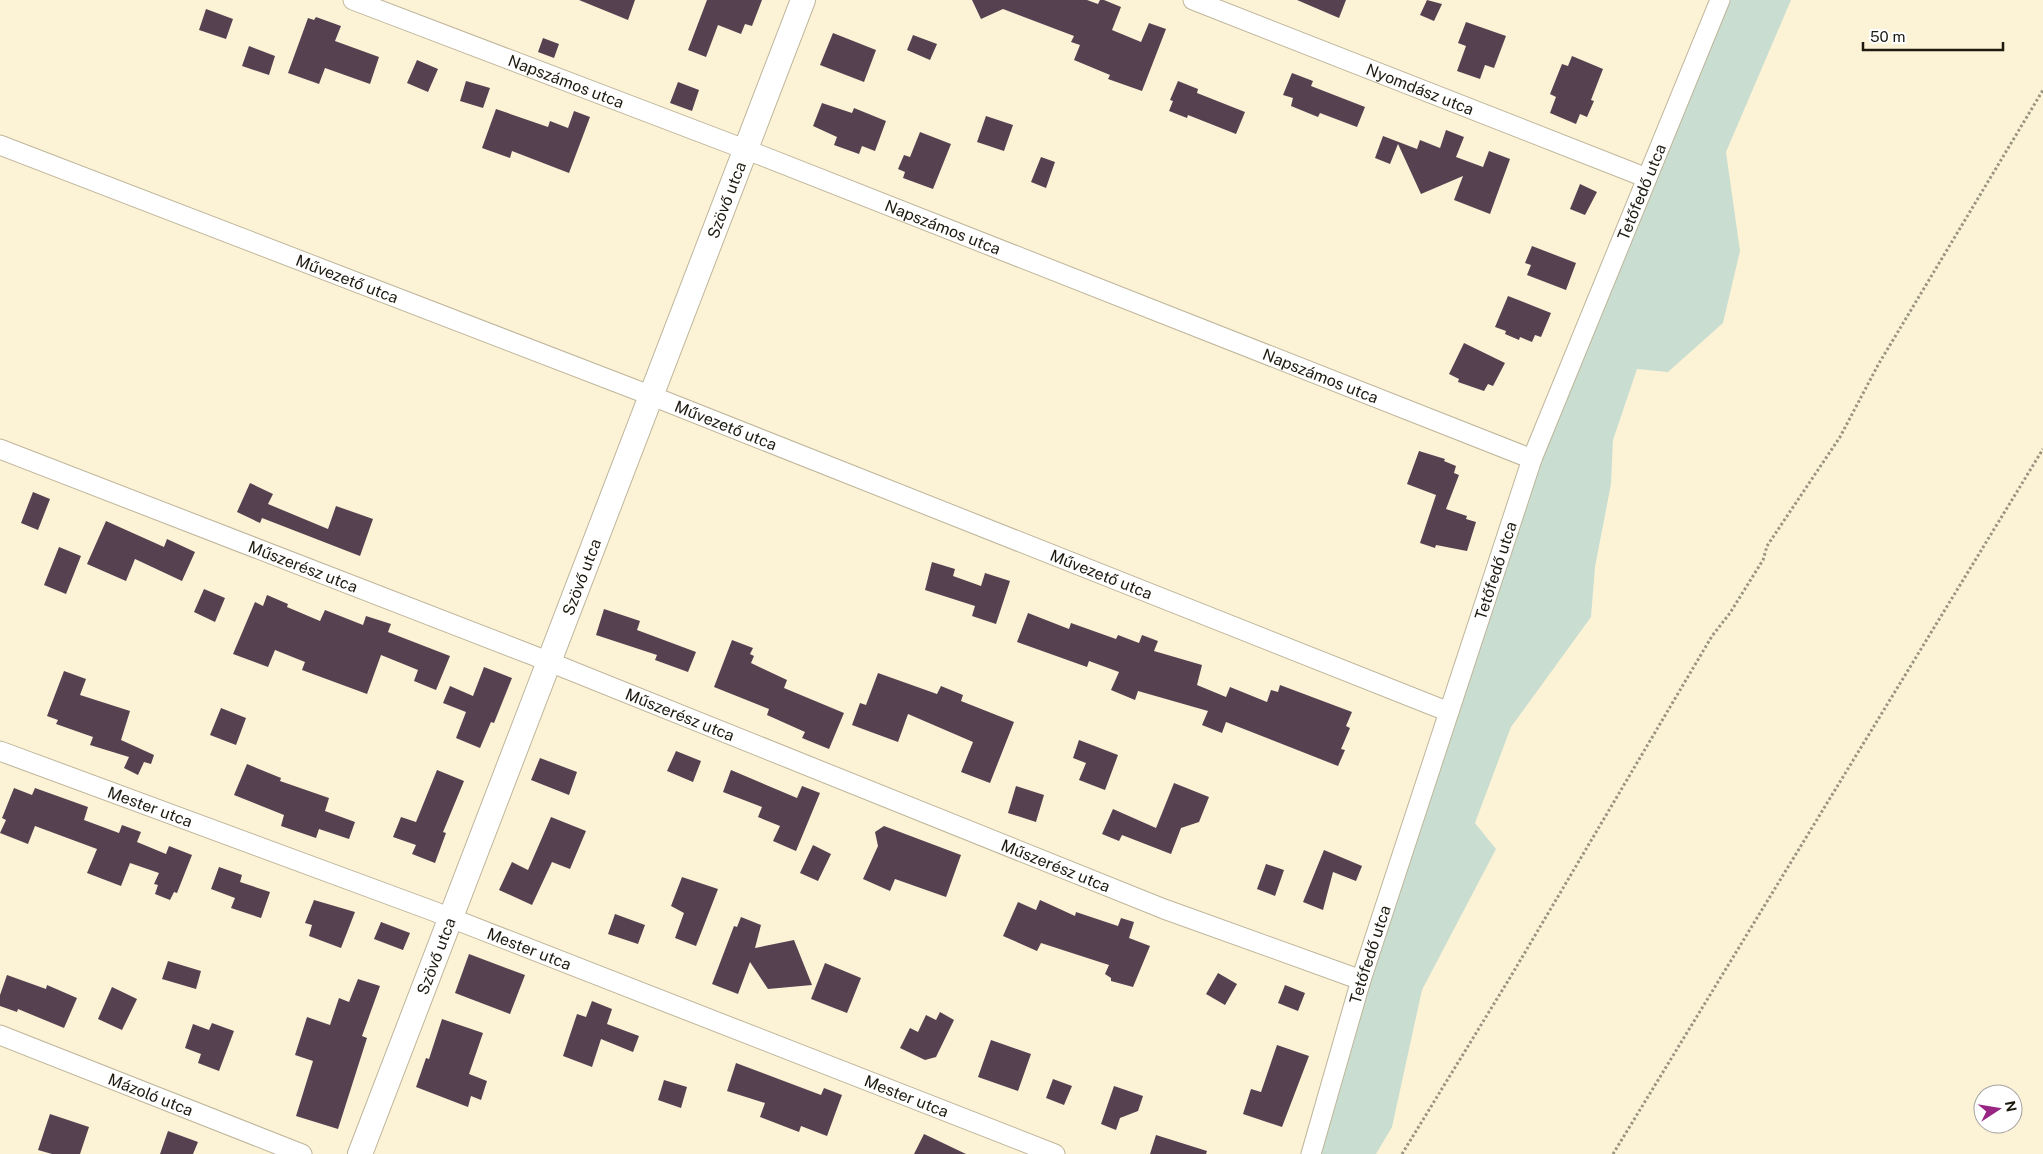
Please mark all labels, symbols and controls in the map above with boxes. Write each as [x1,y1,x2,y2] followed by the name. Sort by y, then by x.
[1863,20,2003,52] scale bar
[1870,28,1905,45] text: 50 m
[505,51,627,112] street label: Napszámos utca
[1363,60,1477,119] street label: Nyomdász utca
[1614,141,1670,243] street label: Tetőfedő utca
[703,159,750,241] street label: Szövő utca
[882,196,1003,259] street label: Napszámos utca
[293,251,401,307] street label: Művezető utca
[1260,345,1381,408] street label: Napszámos utca
[672,397,779,454] street label: Művezető utca
[1471,519,1521,622] street label: Tetőfedő utca
[559,536,605,618] street label: Szövő utca
[245,537,360,597] street label: Műszerész utca
[1047,546,1155,603] street label: Művezető utca
[623,685,737,745] street label: Műszerész utca
[105,783,195,831] street label: Mester utca
[998,836,1113,896] street label: Műszerész utca
[1346,903,1395,1006] street label: Tetőfedő utca
[413,915,460,997] street label: Szövő utca
[484,924,574,974] street label: Mester utca
[105,1070,196,1120] street label: Mázoló utca
[861,1071,951,1122] street label: Mester utca
[1973,1084,2023,1134] north arrow
[2002,1099,2020,1113] text: N

